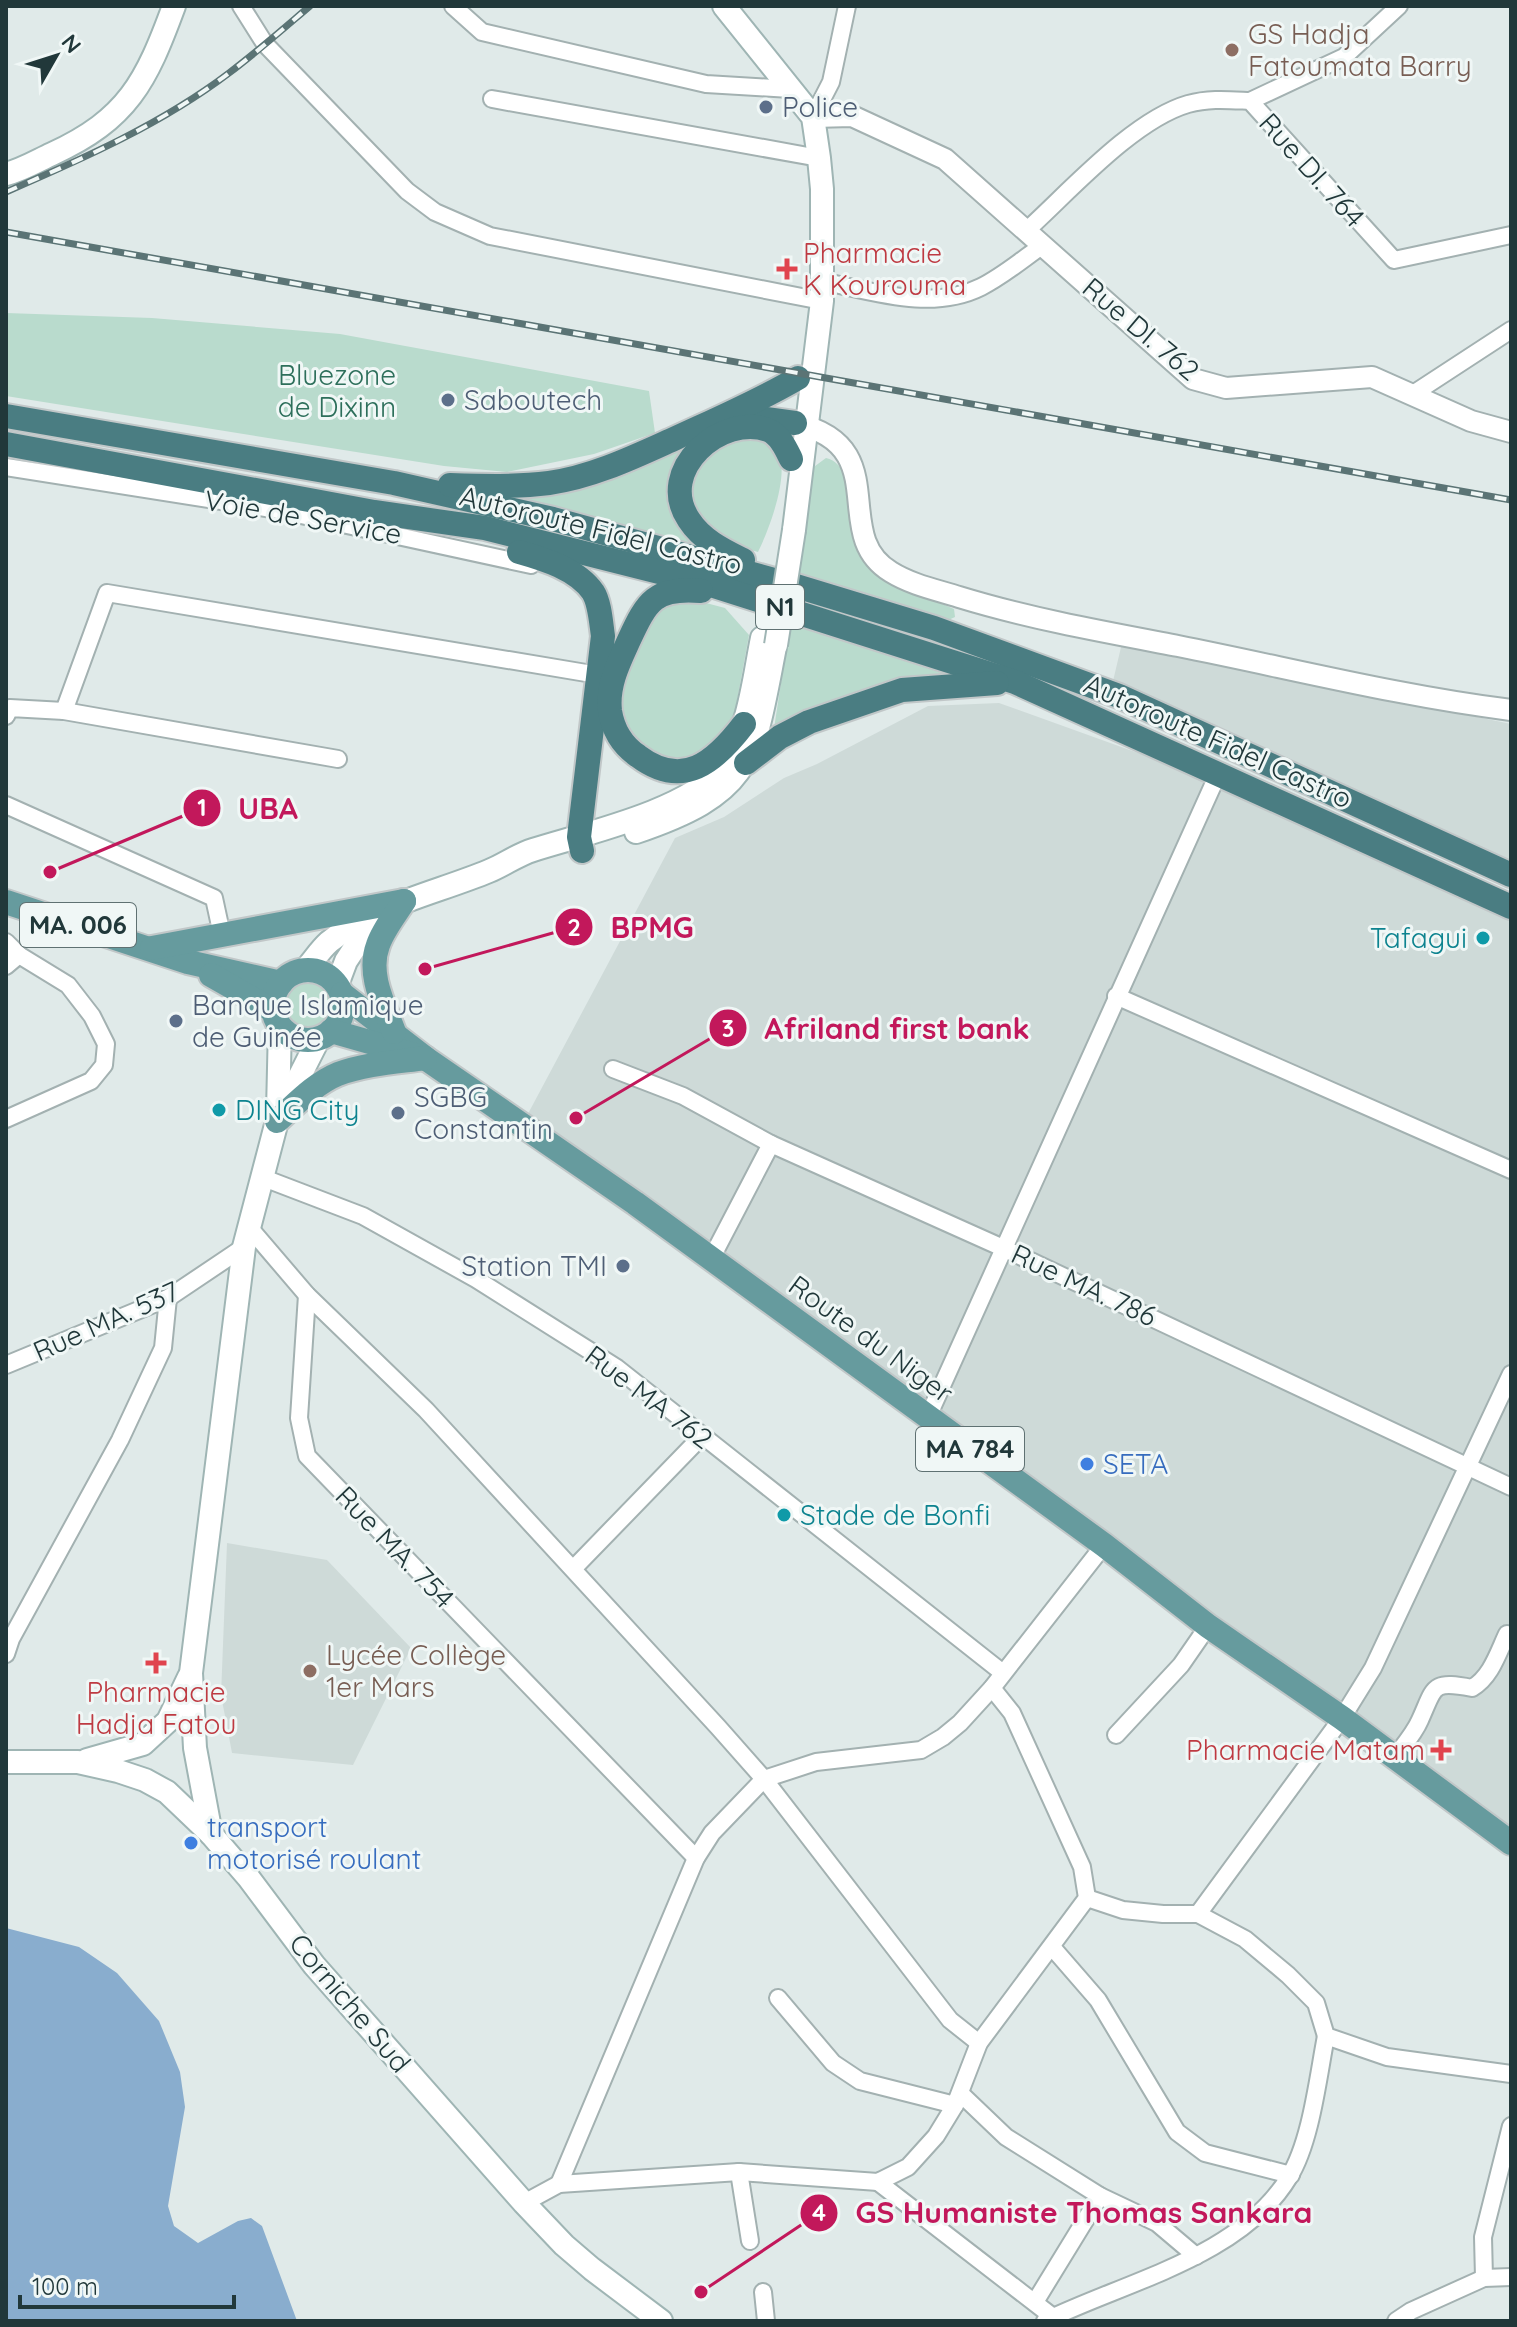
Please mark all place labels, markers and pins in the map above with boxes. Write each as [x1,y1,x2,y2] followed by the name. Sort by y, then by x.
[1248,16,1472,83] place label: GS Hadja Fatoumata Barry
[1223,41,1241,59] marker: GS Hadja Fatoumata Barry
[782,89,858,124] place label: Police
[757,98,775,116] marker: Police
[803,235,966,302] place label: Pharmacie K Kourouma
[778,260,796,278] marker: Pharmacie K Kourouma
[464,382,602,417] place label: Saboutech
[439,391,457,409] marker: Saboutech
[182,781,314,835] callout: UBA
[554,900,709,954] callout: BPMG
[1370,920,1467,955] place label: Tafagui
[1474,929,1492,947] marker: Tafagui
[192,987,424,1054] place label: Banque Islamique de Guinée
[708,1001,1045,1055] callout: Afriland first bank
[167,1012,185,1030] marker: Banque Islamique de Guinée
[414,1079,553,1146] place label: SGBG Constantin
[235,1092,359,1127] place label: DING City
[210,1101,228,1119] marker: DING City
[389,1104,407,1122] marker: SGBG Constantin
[462,1248,607,1283] place label: Station TMI
[614,1257,632,1275] marker: Station TMI
[1103,1446,1168,1481] place label: SETA
[1078,1455,1096,1473] marker: SETA
[800,1497,990,1532] place label: Stade de Bonfi
[775,1506,793,1524] marker: Stade de Bonfi
[326,1637,506,1704] place label: Lycée Collège 1er Mars
[147,1654,165,1672] marker: Pharmacie Hadja Fatou
[301,1662,319,1680] marker: Lycée Collège 1er Mars
[76,1674,236,1741] place label: Pharmacie Hadja Fatou
[1186,1732,1425,1767] place label: Pharmacie Matam
[1432,1741,1450,1759] marker: Pharmacie Matam
[207,1809,421,1876] place label: transport motorisé roulant
[182,1834,200,1852] marker: transport motorisé roulant
[799,2186,1328,2240] callout: GS Humaniste Thomas Sankara

